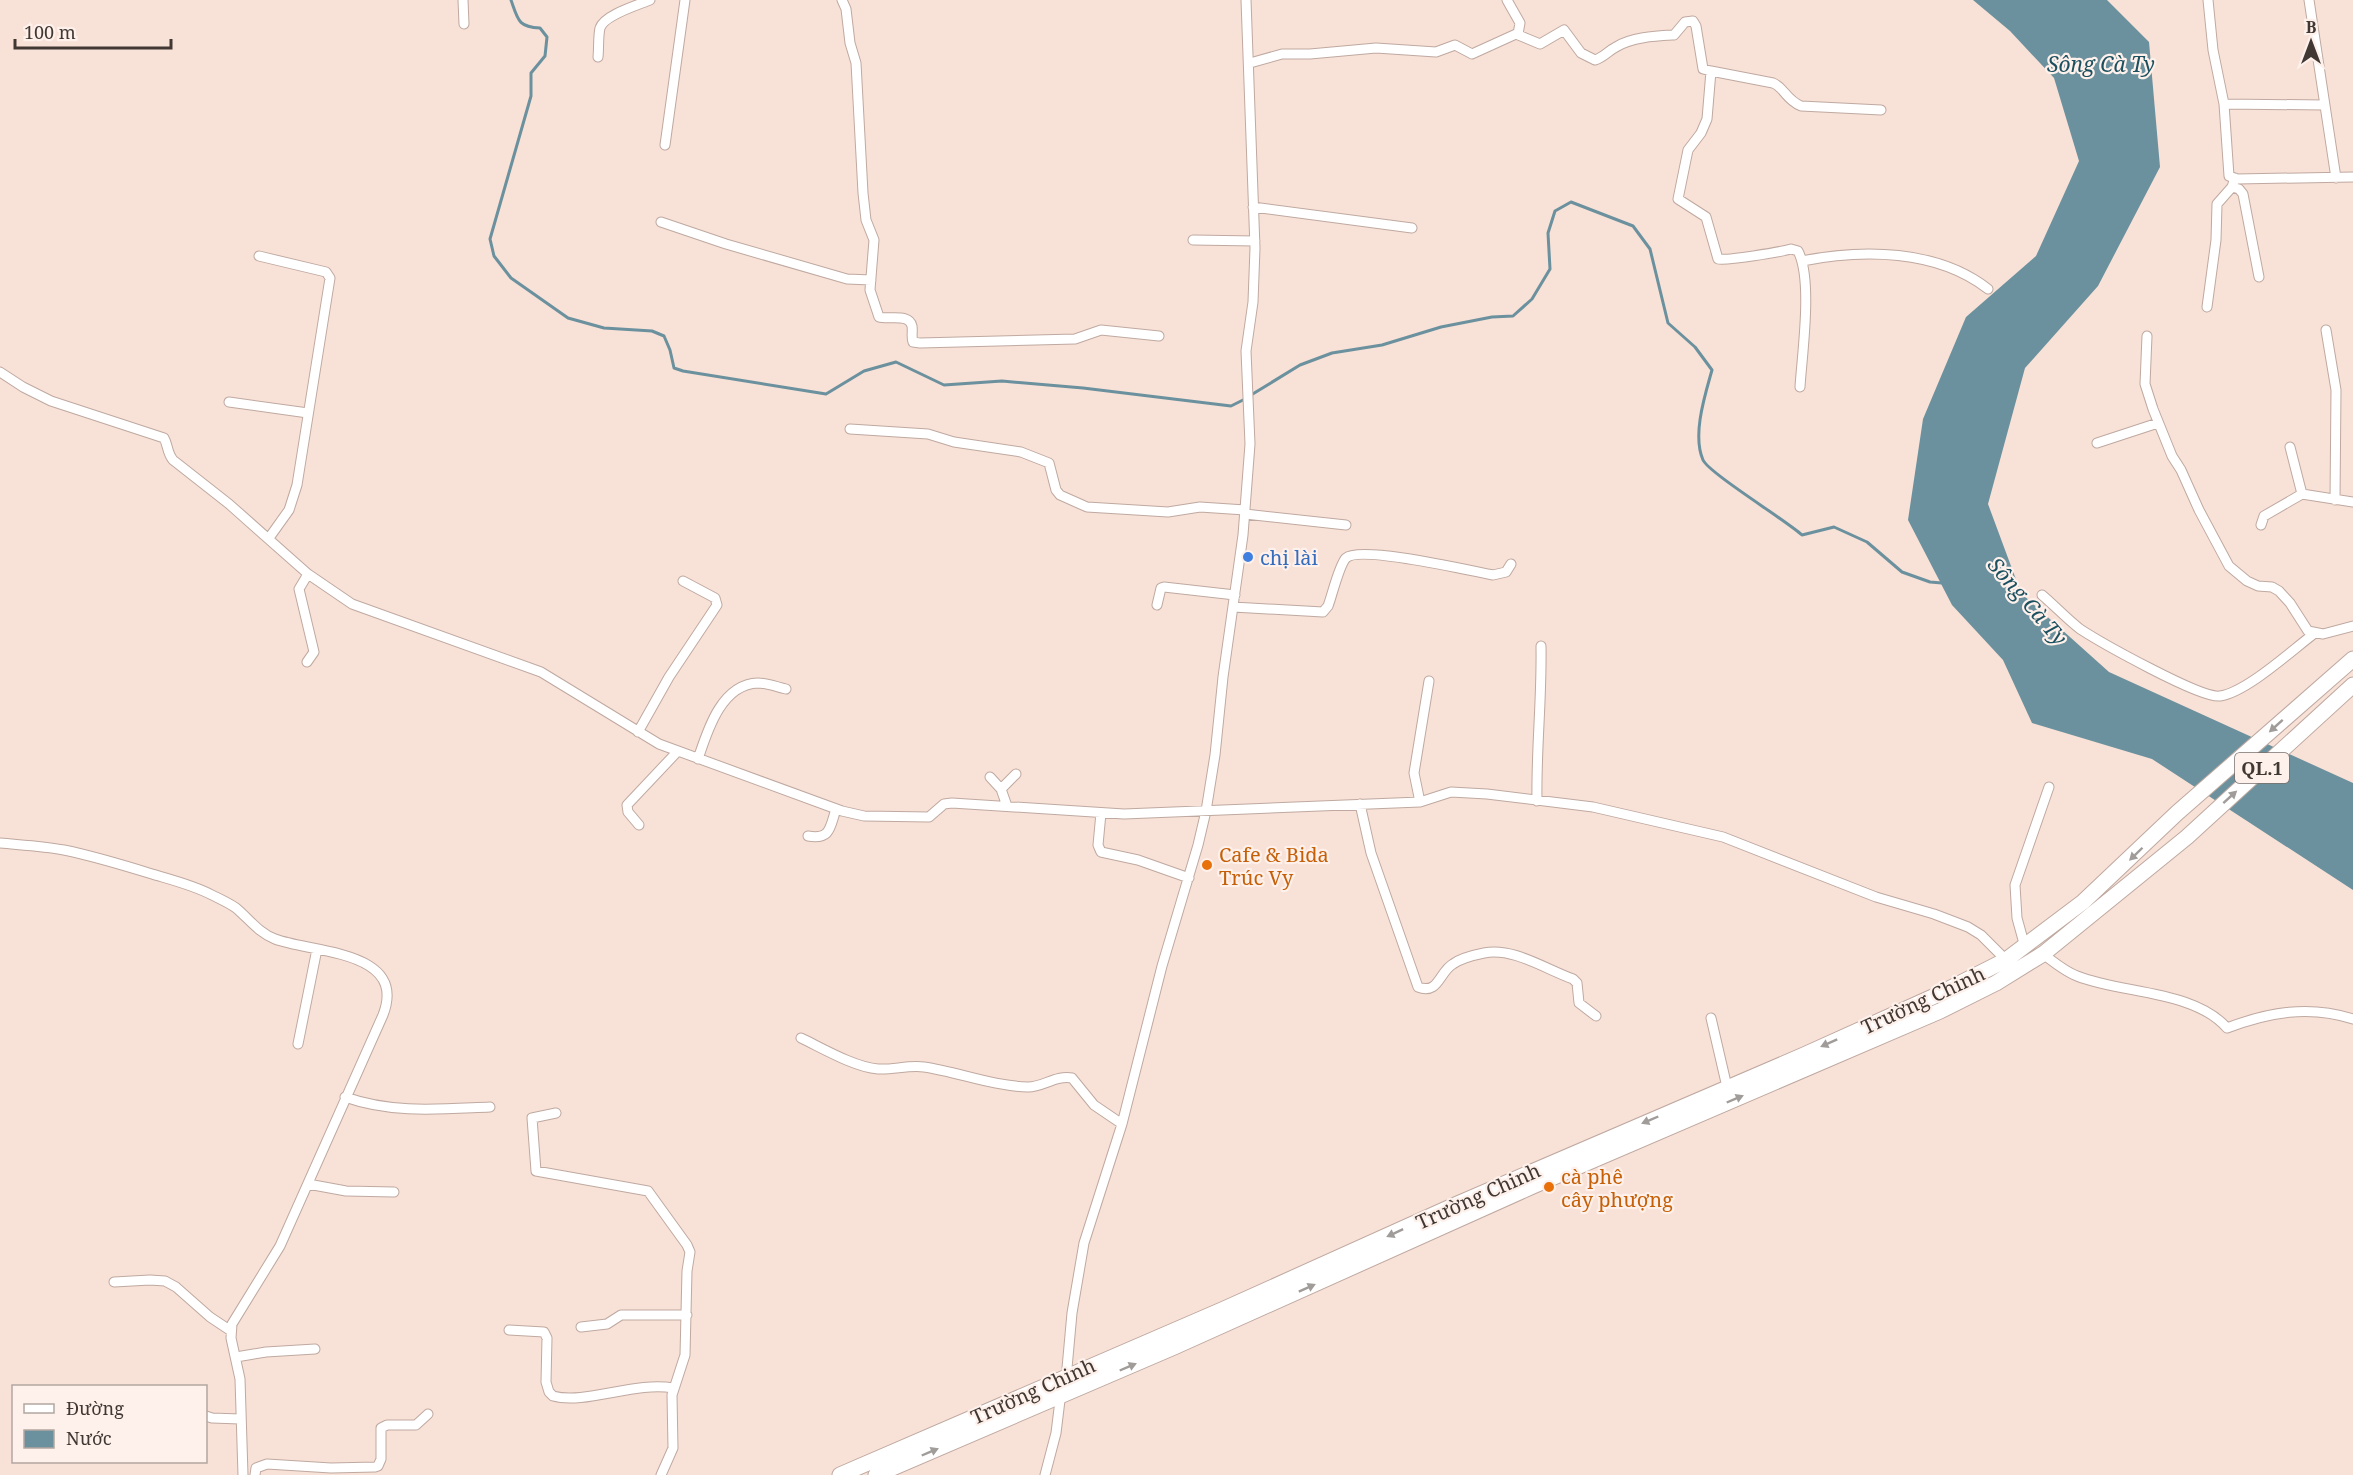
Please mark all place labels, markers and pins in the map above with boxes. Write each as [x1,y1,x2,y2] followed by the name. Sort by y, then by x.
[1260,544,1319,571] place label: chị lài
[1241,550,1255,564] marker: chị lài
[1219,841,1329,891] place label: Cafe & Bida Trúc Vy
[1200,858,1214,872] marker: Cafe & Bida Trúc Vy
[1561,1163,1673,1213] place label: cà phê cây phượng
[1542,1180,1556,1194] marker: cà phê cây phượng

